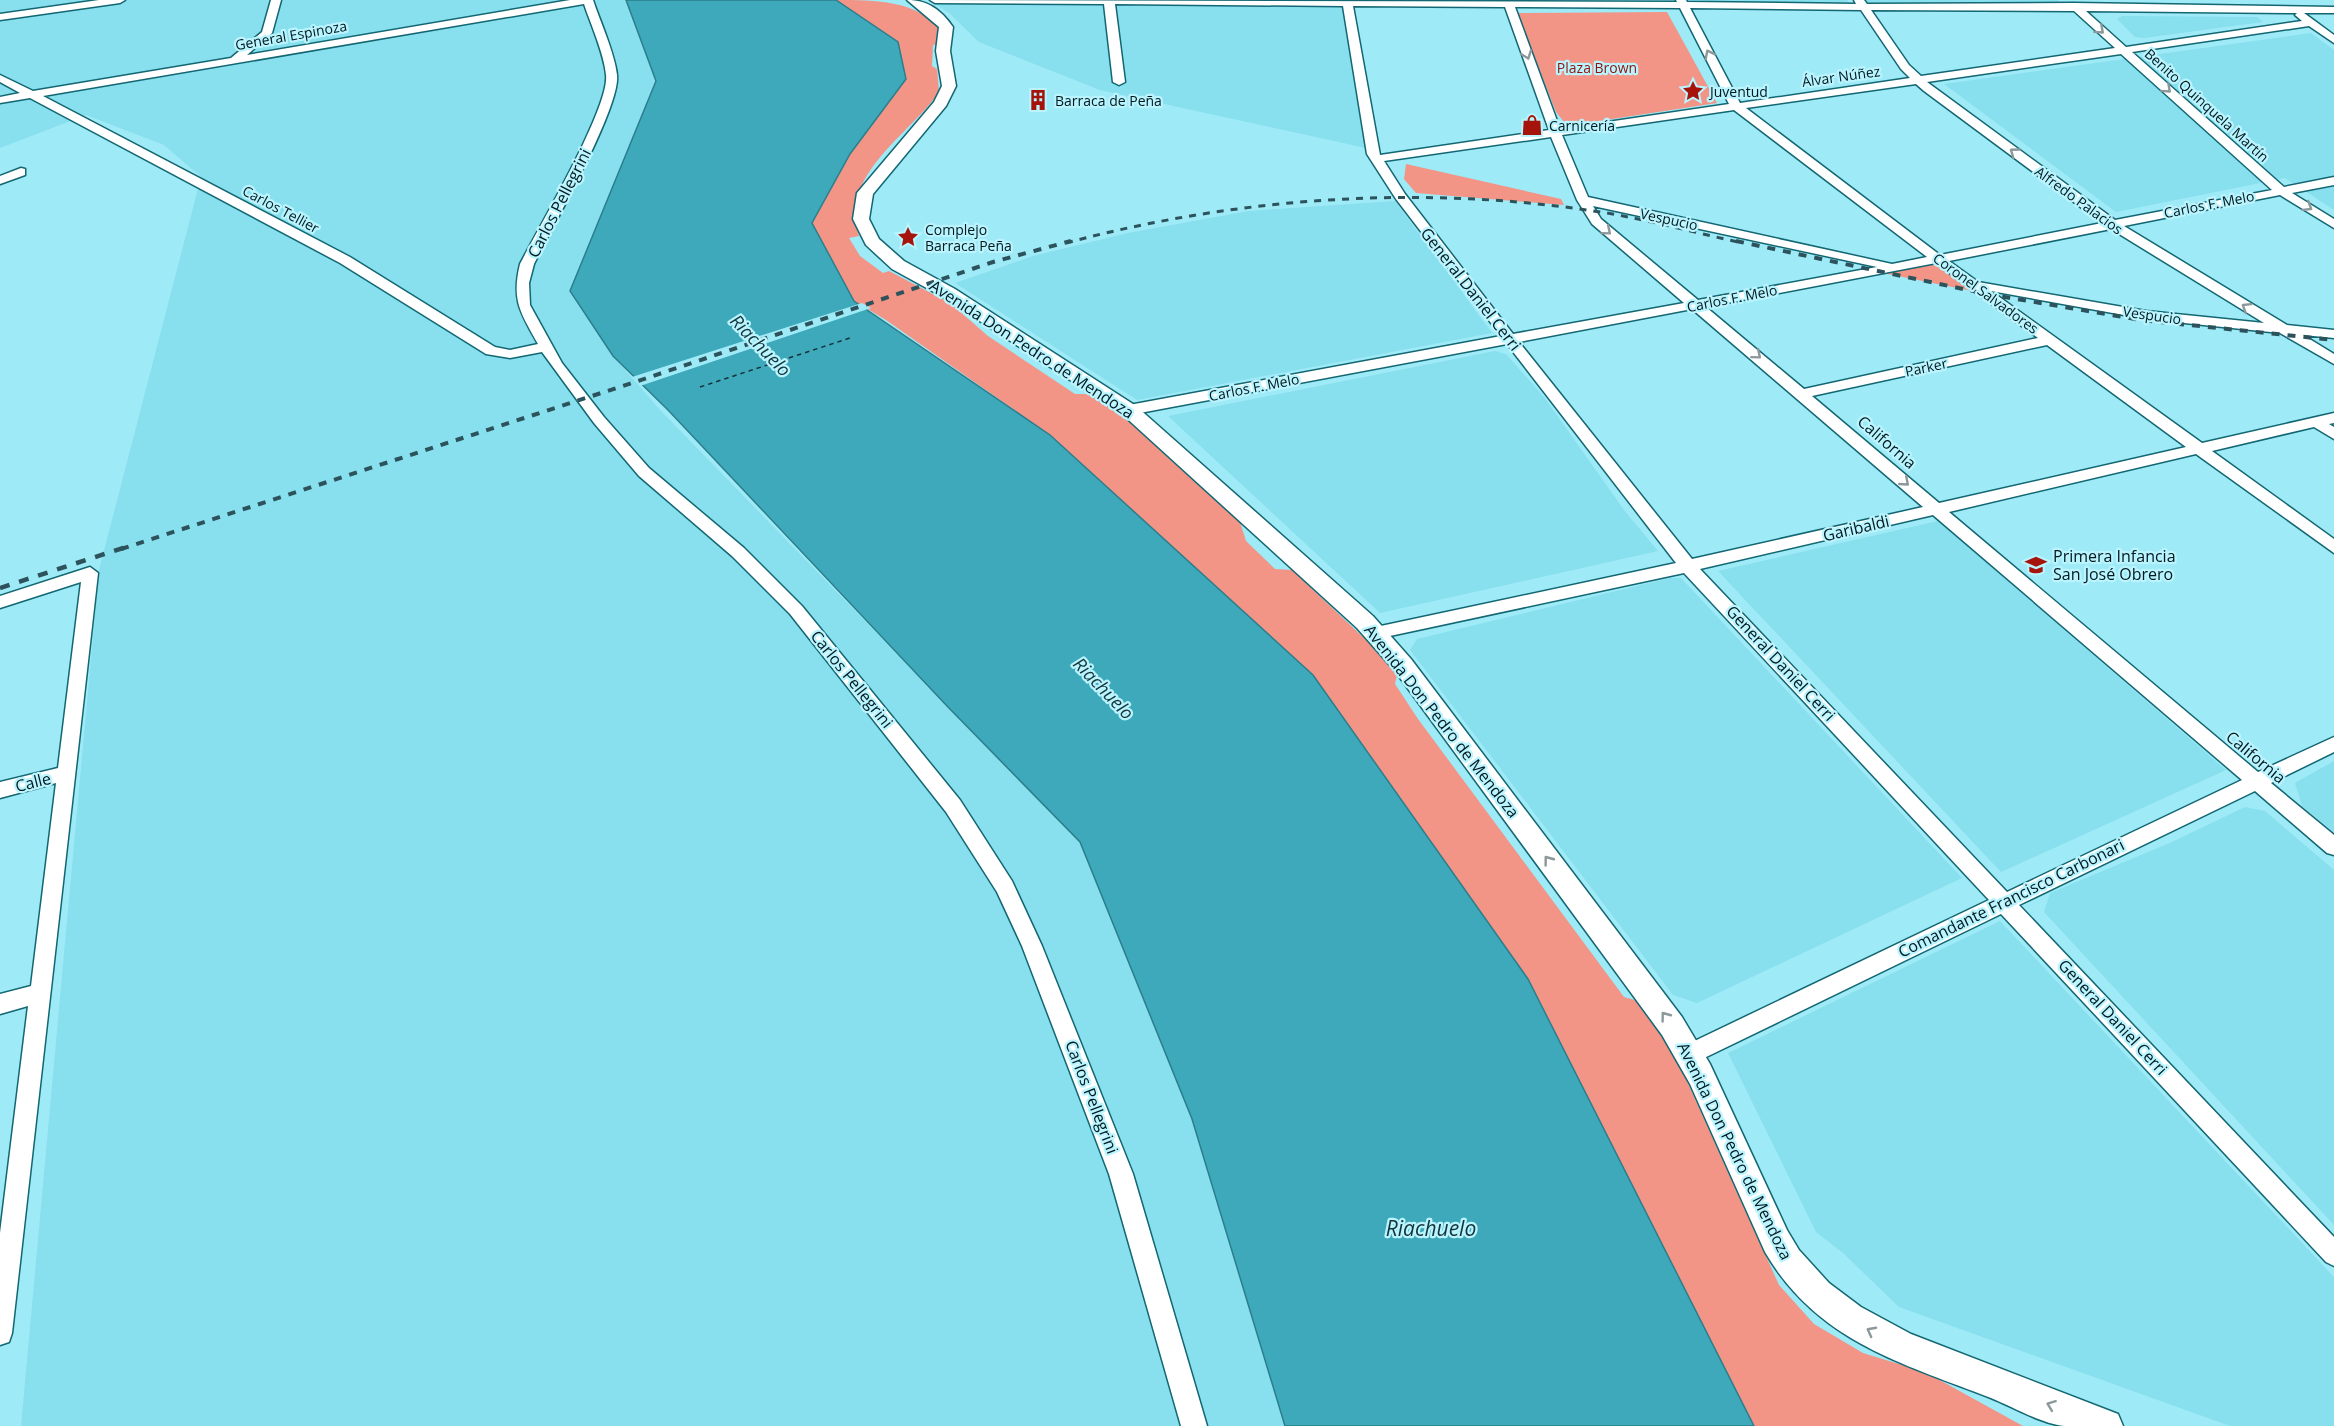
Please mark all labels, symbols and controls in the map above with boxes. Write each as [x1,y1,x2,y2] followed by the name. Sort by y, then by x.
[234,16,348,54] street label: General Espinoza
[2093,23,2104,34] one-way arrow
[2141,44,2273,166] street label: Benito Quinquela Martín
[1520,49,1533,60] one-way arrow
[1705,50,1716,61] one-way arrow
[1557,58,1637,77] park label: Plaza Brown
[1801,61,1882,91] street label: Álvar Núñez
[1681,79,1705,103] place icon: Juventud
[1708,82,1768,101] place label: Juventud
[2160,82,2171,93] one-way arrow
[1026,88,1050,112] building icon: Barraca de Peña
[1055,91,1162,110] place label: Barraca de Peña
[1520,113,1544,137] shop icon: Carnicería
[1549,116,1615,135] place label: Carnicería
[522,145,596,261] street label: Carlos Pellegrini
[2010,149,2021,160] one-way arrow
[2031,162,2127,238] street label: Alfredo Palacios
[239,181,323,237] street label: Carlos Tellier
[2162,186,2256,222] street label: Carlos F. Melo
[2301,200,2312,211] one-way arrow
[1638,204,1700,234] street label: Vespucio
[925,220,1012,255] place label: Complejo Barraca Peña
[1416,223,1526,355] street label: General Daniel Cerri
[1600,223,1611,234] one-way arrow
[896,225,920,249] place icon: Complejo Barraca Peña
[1929,248,2043,338] street label: Coronel Salvadores
[926,275,1138,423] street label: Avenida Don Pedro de Mendoza
[1685,280,1779,316] street label: Carlos F. Melo
[2122,302,2182,328] street label: Vespucio
[2242,303,2252,315] one-way arrow
[725,309,797,381] water label: Riachuelo
[1750,348,1761,359] one-way arrow
[1903,353,1949,381] street label: Parker
[1207,369,1301,405] street label: Carlos F. Melo
[1853,410,1921,474] street label: California
[1898,475,1909,486] one-way arrow
[1821,510,1891,546] street label: Garibaldi
[2053,545,2176,585] place label: Primera Infancia San José Obrero
[2024,553,2048,577] school or university icon: Primera Infancia San José Obrero
[1722,600,1840,726] street label: General Daniel Cerri
[1360,620,1524,822] street label: Avenida Don Pedro de Mendoza
[806,626,898,732] street label: Carlos Pellegrini
[1068,652,1140,724] water label: Riachuelo
[2222,726,2290,788] street label: California
[13,767,53,797] street label: Calle
[1894,834,2128,962] street label: Comandante Francisco Carbonari
[1545,856,1556,867] one-way arrow
[2054,954,2172,1080] street label: General Daniel Cerri
[1662,1012,1673,1023] one-way arrow
[1060,1037,1124,1157] street label: Carlos Pellegrini
[1673,1038,1797,1264] street label: Avenida Don Pedro de Mendoza
[1386,1214,1476,1242] water label: Riachuelo
[1867,1327,1877,1338] one-way arrow
[2046,1400,2057,1412] one-way arrow

